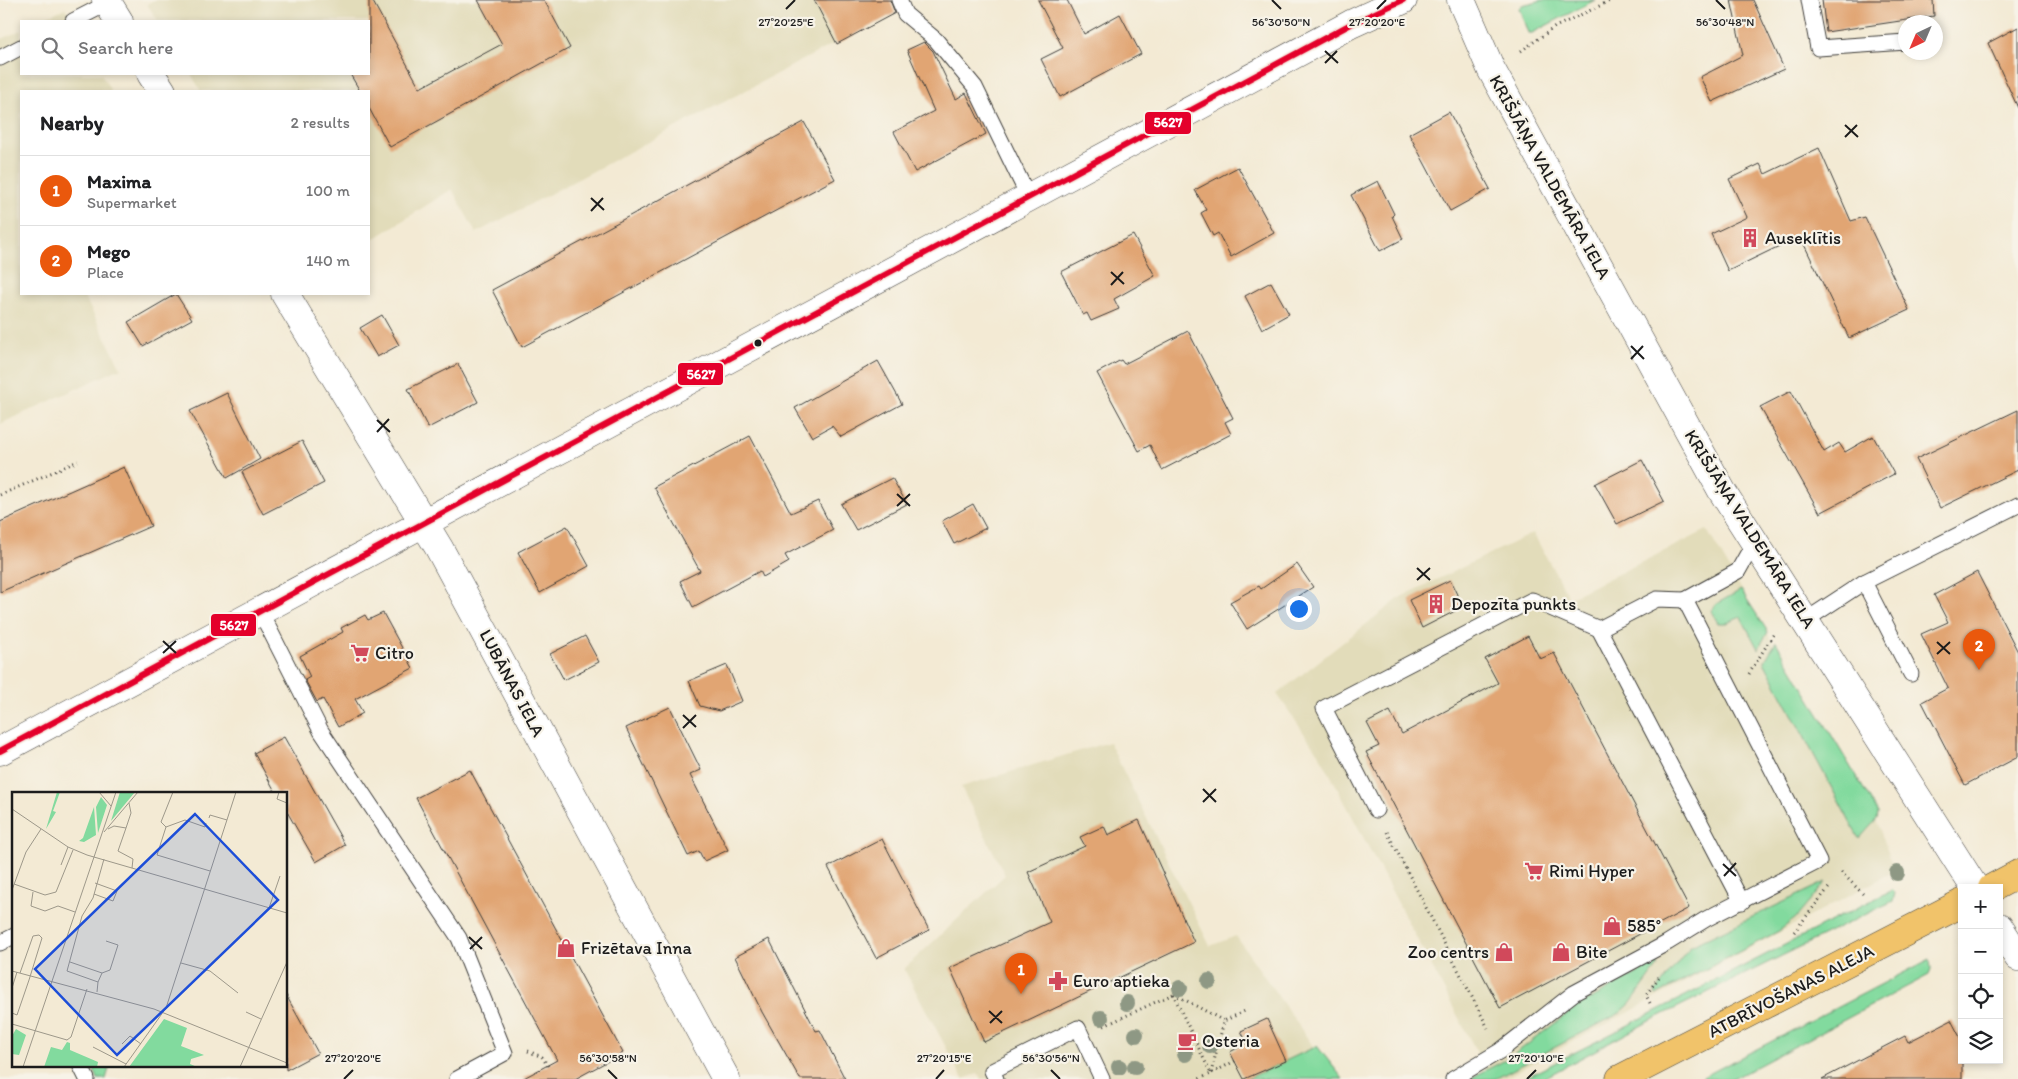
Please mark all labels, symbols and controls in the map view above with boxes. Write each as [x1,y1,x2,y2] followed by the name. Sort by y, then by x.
[758,15,814,29] text: 27°20'25"E
[1252,15,1310,29] text: 56°30'50"N
[1349,15,1406,29] text: 27°20'20"E
[1696,15,1754,29] text: 56°30'48"N
[1898,15,1943,60] north arrow
[20,20,370,75] search box
[38,34,66,62] icon: search
[78,36,173,59] text: Search here
[1485,71,1616,283] street label: KRIŠJĀŅA VALDEMĀRA IELA
[40,110,104,135] text: Nearby
[1144,111,1192,135] line badge: 5627
[290,113,350,132] text: 2 results
[1153,114,1183,131] text: 5627
[87,170,151,193] text: Maxima
[52,181,60,200] text: 1
[306,181,350,200] text: 100 m
[87,193,177,212] text: Supermarket
[1739,227,1761,249] building icon: Auseklītis
[1765,227,1841,249] place label: Auseklītis
[87,240,130,263] text: Mego
[52,251,60,270] text: 2
[306,251,350,270] text: 140 m
[87,263,124,282] text: Place
[753,338,763,348] unlabelled marker
[677,362,724,386] line badge: 5627
[686,366,716,383] text: 5627
[1680,426,1821,633] street label: KRIŠJĀŅA VALDEMĀRA IELA
[1425,593,1447,615] building icon: Depozīta punkts
[1451,593,1576,615] place label: Depozīta punkts
[1286,596,1312,622] your location
[210,613,257,637] line badge: 5627
[219,617,249,634] text: 5627
[474,626,550,741] street label: LUBĀNAS IELA
[1963,629,1995,670] pin: 2
[349,642,371,664] supermarket icon: Citro
[375,642,414,664] place label: Citro
[12,792,288,1066] inset map
[1523,860,1545,882] supermarket icon: Rimi Hyper
[1549,860,1635,882] place label: Rimi Hyper
[1958,884,2003,1064] map controls
[1958,884,2003,929] button: +
[1601,915,1623,937] shop icon: 585°
[1627,915,1661,937] place label: 585°
[1958,929,2003,974] button: −
[555,937,577,959] shop icon: Frizētava Inna
[581,937,692,959] place label: Frizētava Inna
[1704,939,1878,1042] street label: ATBRĪVOŠANAS ALEJA
[1408,941,1489,963] place label: Zoo centrs
[1493,941,1515,963] shop icon: Zoo centrs
[1550,941,1572,963] shop icon: Bite
[1576,941,1608,963] place label: Bite
[1005,953,1037,994] pin: 1
[1047,970,1069,992] pharmacy icon: Euro aptieka
[1073,970,1171,992] place label: Euro aptieka
[1958,974,2003,1019] button: locate
[1958,1019,2003,1064] button: layers
[1176,1030,1198,1052] cafe icon: Osteria
[1202,1030,1260,1052] place label: Osteria
[325,1051,382,1065] text: 27°20'20"E
[579,1051,637,1065] text: 56°30'58"N
[917,1051,972,1065] text: 27°20'15"E
[1022,1051,1080,1065] text: 56°30'56"N
[1508,1051,1564,1065] text: 27°20'10"E

